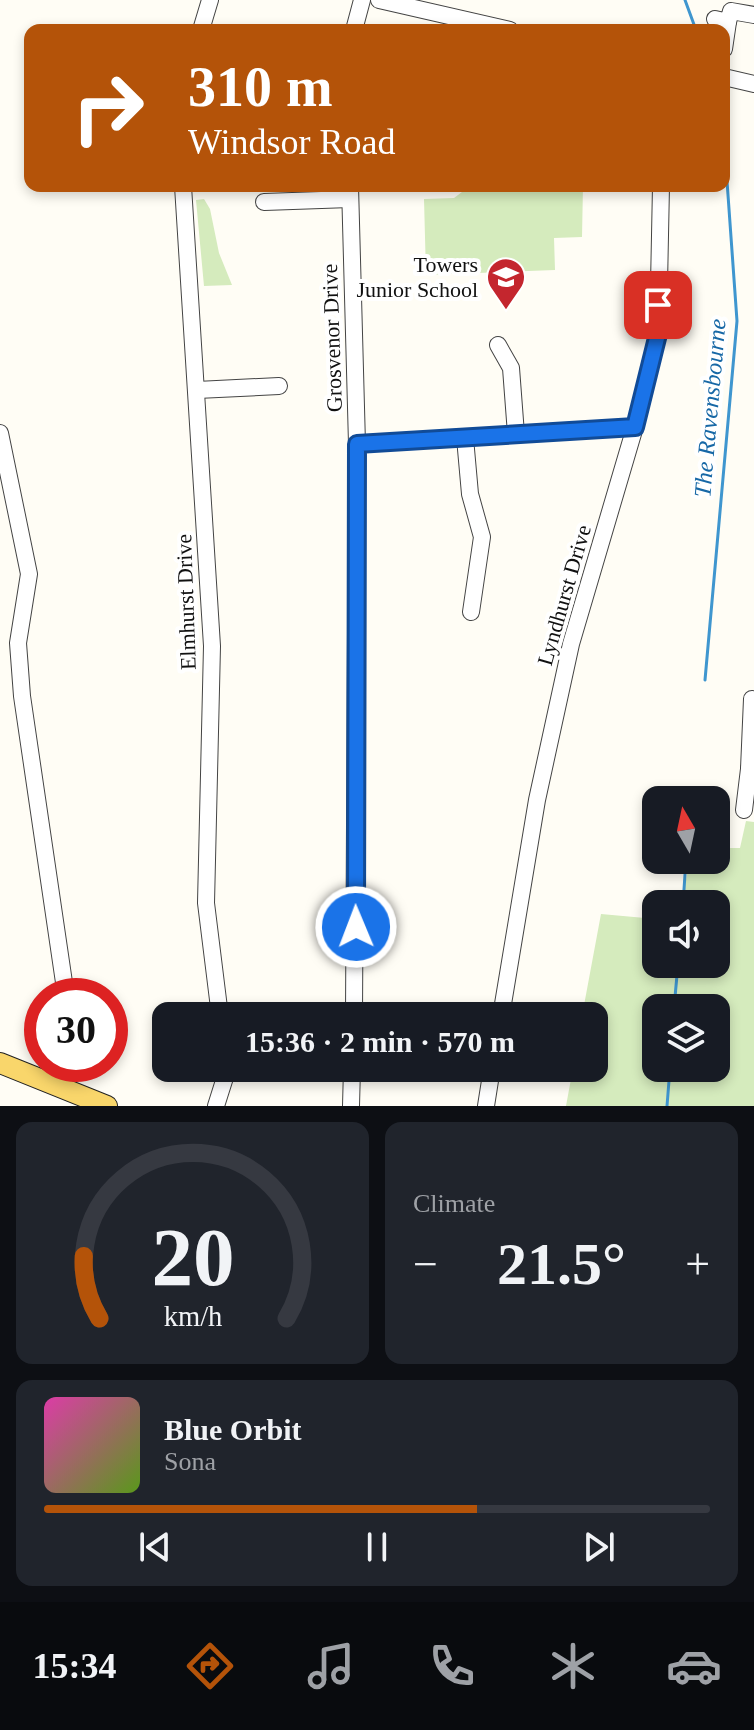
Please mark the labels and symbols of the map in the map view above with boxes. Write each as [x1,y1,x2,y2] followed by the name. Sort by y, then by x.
[356,252,478,302] place label: Towers Junior School
[485,256,527,311] school or university icon: Towers Junior School
[317,263,347,413] street label: Grosvenor Drive
[624,271,692,339] pin
[689,317,731,498] water label: The Ravensbourne
[532,522,596,668] street label: Lyndhurst Drive
[171,533,201,671] street label: Elmhurst Drive
[642,786,730,874] north arrow
[314,885,398,969] position arrow
[24,978,128,1082] speed limit sign: 30

